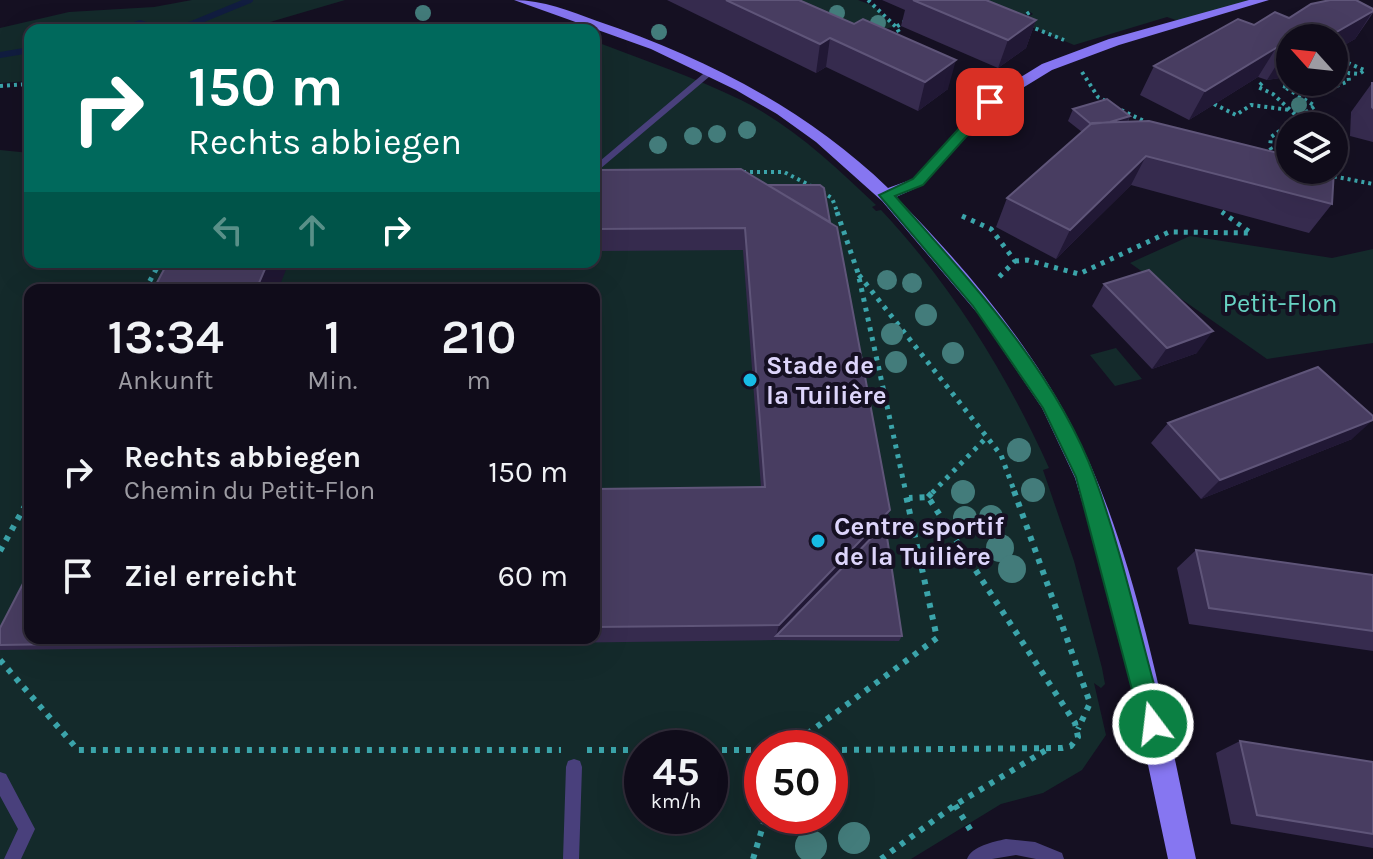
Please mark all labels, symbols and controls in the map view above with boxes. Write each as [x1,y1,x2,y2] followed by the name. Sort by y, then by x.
[1276,24,1348,96] north arrow
[1276,24,1348,184] map controls
[188,54,343,119] text: 150 m
[56,56,160,160] icon: right
[956,68,1024,136] pin
[968,80,1012,124] icon: arrive
[1276,112,1348,184] button: layers
[188,121,462,163] text: Rechts abbiegen
[206,208,250,252] icon: left
[290,208,334,252] icon: ahead
[374,208,418,252] icon: right
[1223,288,1337,319] park label: Petit-Flon
[108,309,224,365] text: 13:34
[324,309,341,365] text: 1
[441,309,516,365] text: 210
[766,350,886,411] place label: Stade de la Tuilière
[118,365,213,396] text: Ankunft
[307,365,357,396] text: Min.
[467,365,491,396] text: m
[741,371,759,389] marker: Stade de la Tuilière
[124,439,361,475] text: Rechts abbiegen
[56,450,100,494] icon: right
[488,454,568,490] text: 150 m
[124,475,375,506] text: Chemin du Petit-Flon
[834,511,1005,572] place label: Centre sportif de la Tuilière
[809,532,827,550] marker: Centre sportif de la Tuilière
[56,554,100,598] icon: arrive
[124,558,297,594] text: Ziel erreicht
[498,558,568,594] text: 60 m
[1111,682,1195,766] position arrow
[744,730,848,834] speed limit sign: 50
[652,748,700,795] text: 45
[651,790,701,813] text: km/h

